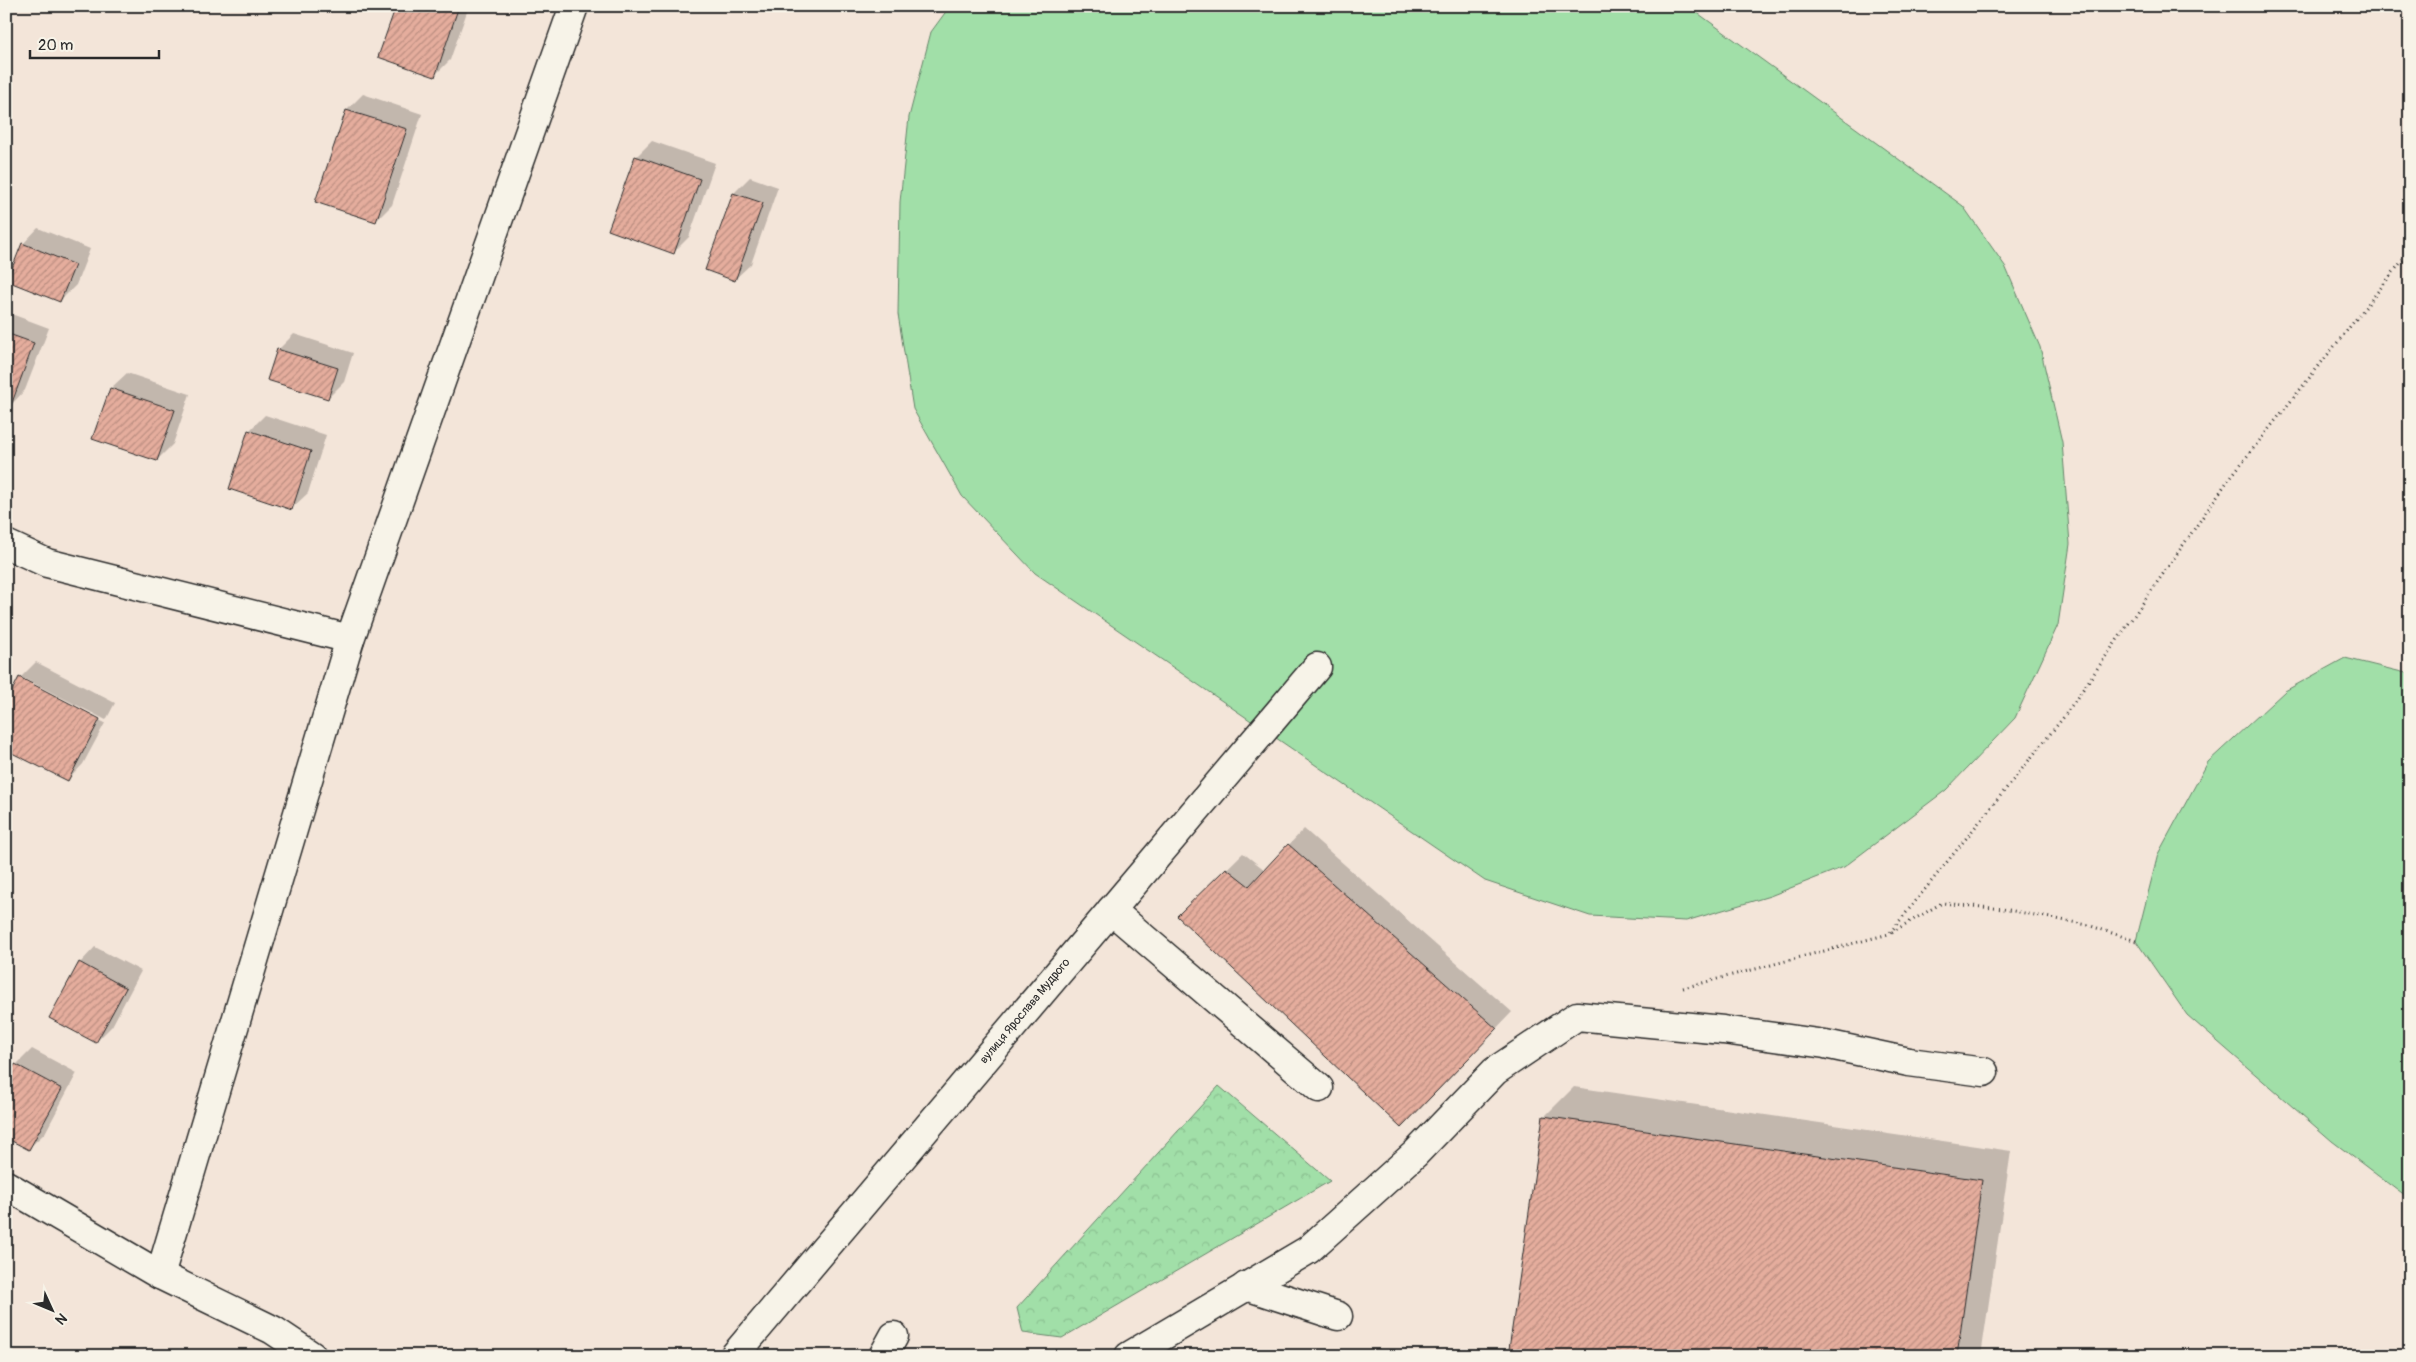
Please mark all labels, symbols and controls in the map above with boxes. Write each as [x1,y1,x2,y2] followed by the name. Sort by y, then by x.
[30,28,159,60] scale bar
[38,36,73,55] text: 20 m
[976,955,1074,1067] street label: вулиця Ярослава Мудрого
[28,1284,78,1334] north arrow
[52,1309,70,1328] text: N

